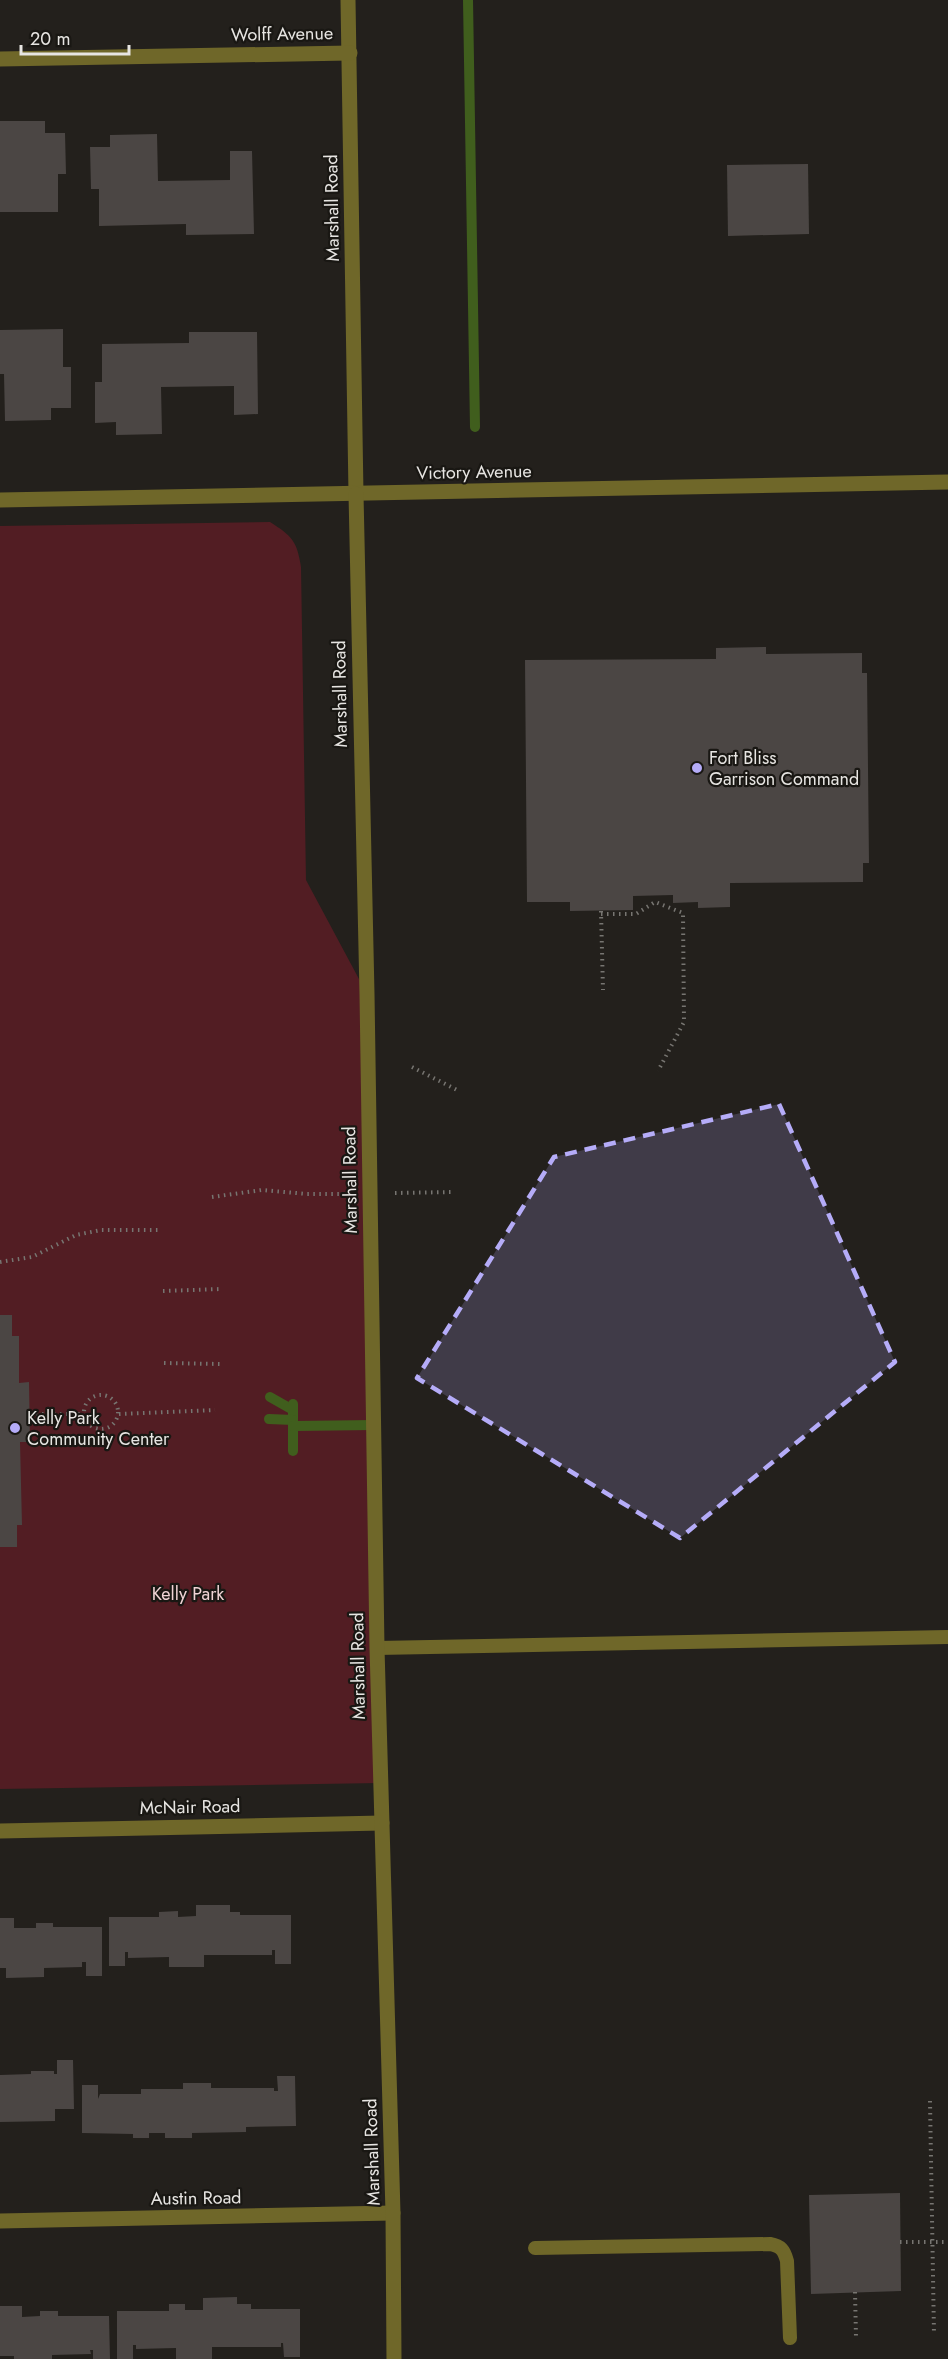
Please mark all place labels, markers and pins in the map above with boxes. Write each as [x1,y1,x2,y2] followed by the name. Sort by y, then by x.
[709,745,859,792] place label: Fort Bliss Garrison Command
[690,761,704,775] marker: Fort Bliss Garrison Command
[27,1405,170,1452] place label: Kelly Park Community Center
[8,1421,22,1435] marker: Kelly Park Community Center

